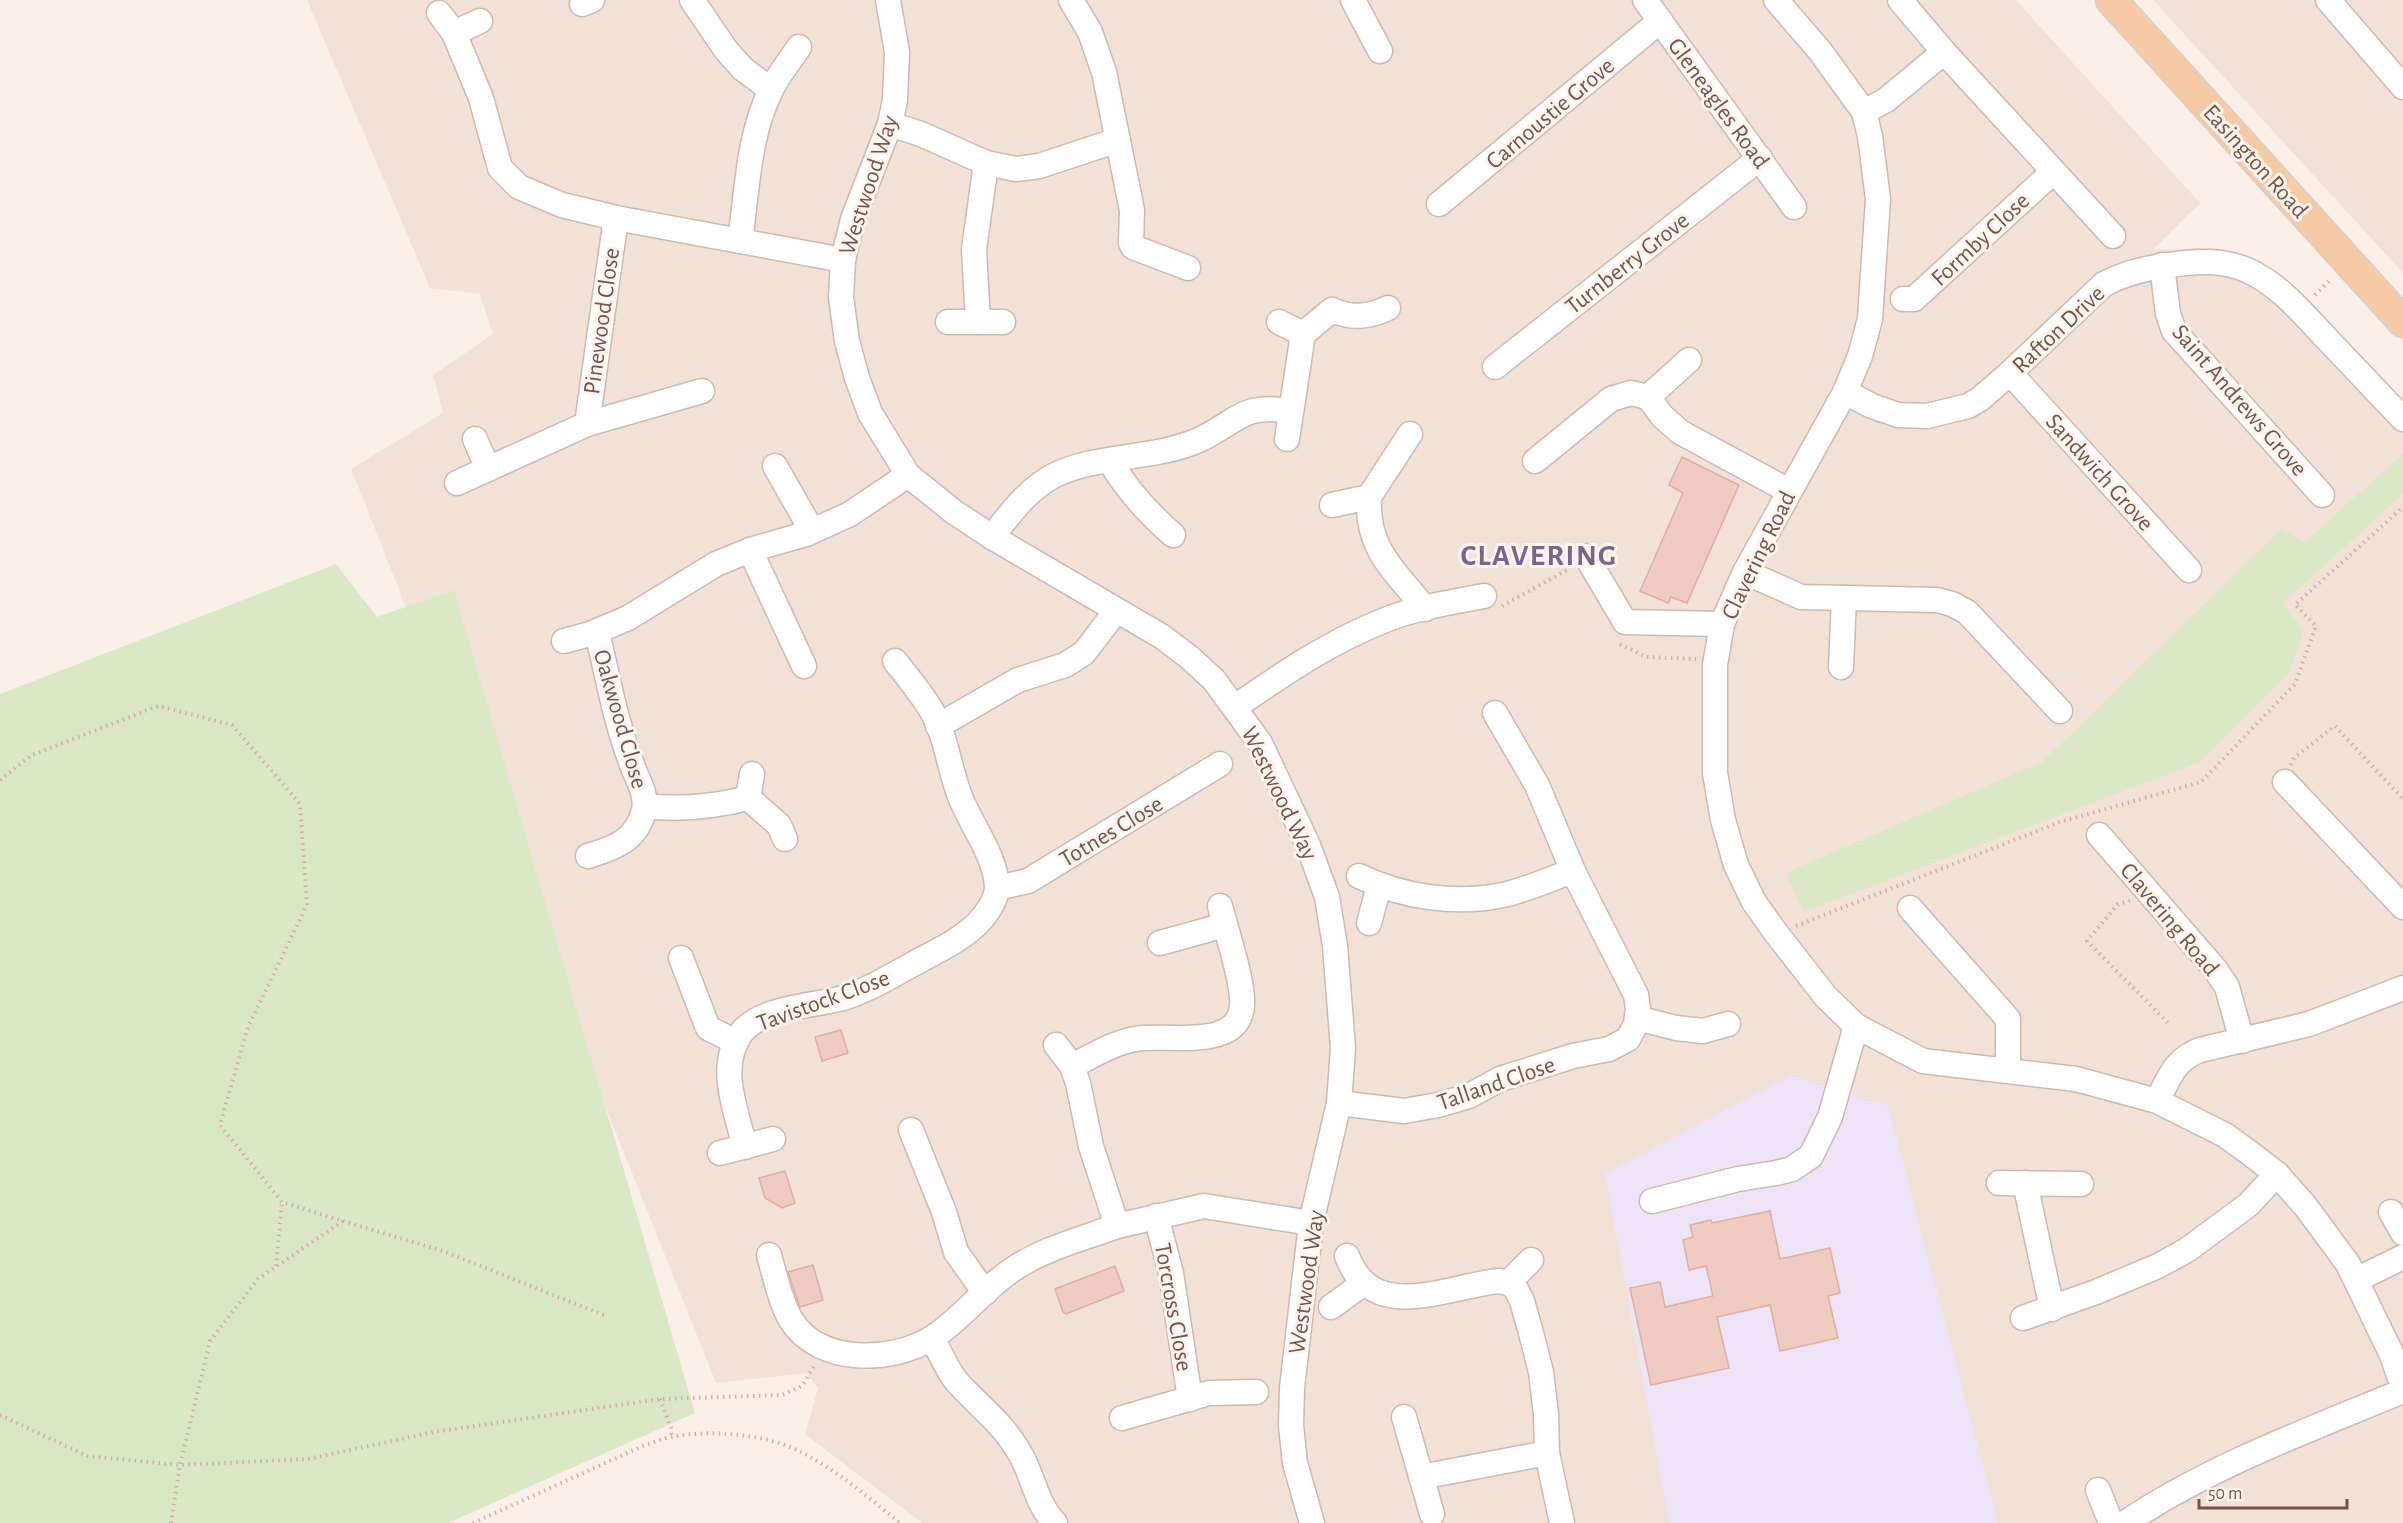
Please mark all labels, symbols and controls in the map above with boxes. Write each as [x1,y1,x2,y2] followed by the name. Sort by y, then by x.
[1663,34,1773,173] street label: Gleneagles Road
[1482,54,1619,174] street label: Carnoustie Grove
[2198,100,2312,223] street label: Easington Road
[835,113,903,258] street label: Westwood Way
[1927,189,2034,291] street label: Formby Close
[1561,208,1694,319] street label: Turnberry Grove
[580,246,624,396] street label: Pinewood Close
[2008,281,2109,378] street label: Rafton Drive
[2167,320,2311,481] street label: Saint Andrews Grove
[2041,410,2158,536] street label: Sandwich Grove
[1718,488,1800,623] street label: Clavering Road
[1461,541,1618,571] district label: CLAVERING
[589,647,651,791] street label: Oakwood Close
[1237,723,1322,864] street label: Westwood Way
[1056,792,1167,872] street label: Totnes Close
[2115,859,2223,981] street label: Clavering Road
[754,966,893,1036] street label: Tavistock Close
[1434,1053,1558,1115] street label: Talland Close
[1285,1209,1329,1356] street label: Westwood Way
[1150,1241,1196,1373] street label: Torcross Close
[2199,1472,2348,1510] scale bar
[2208,1485,2242,1503] text: 50 m

